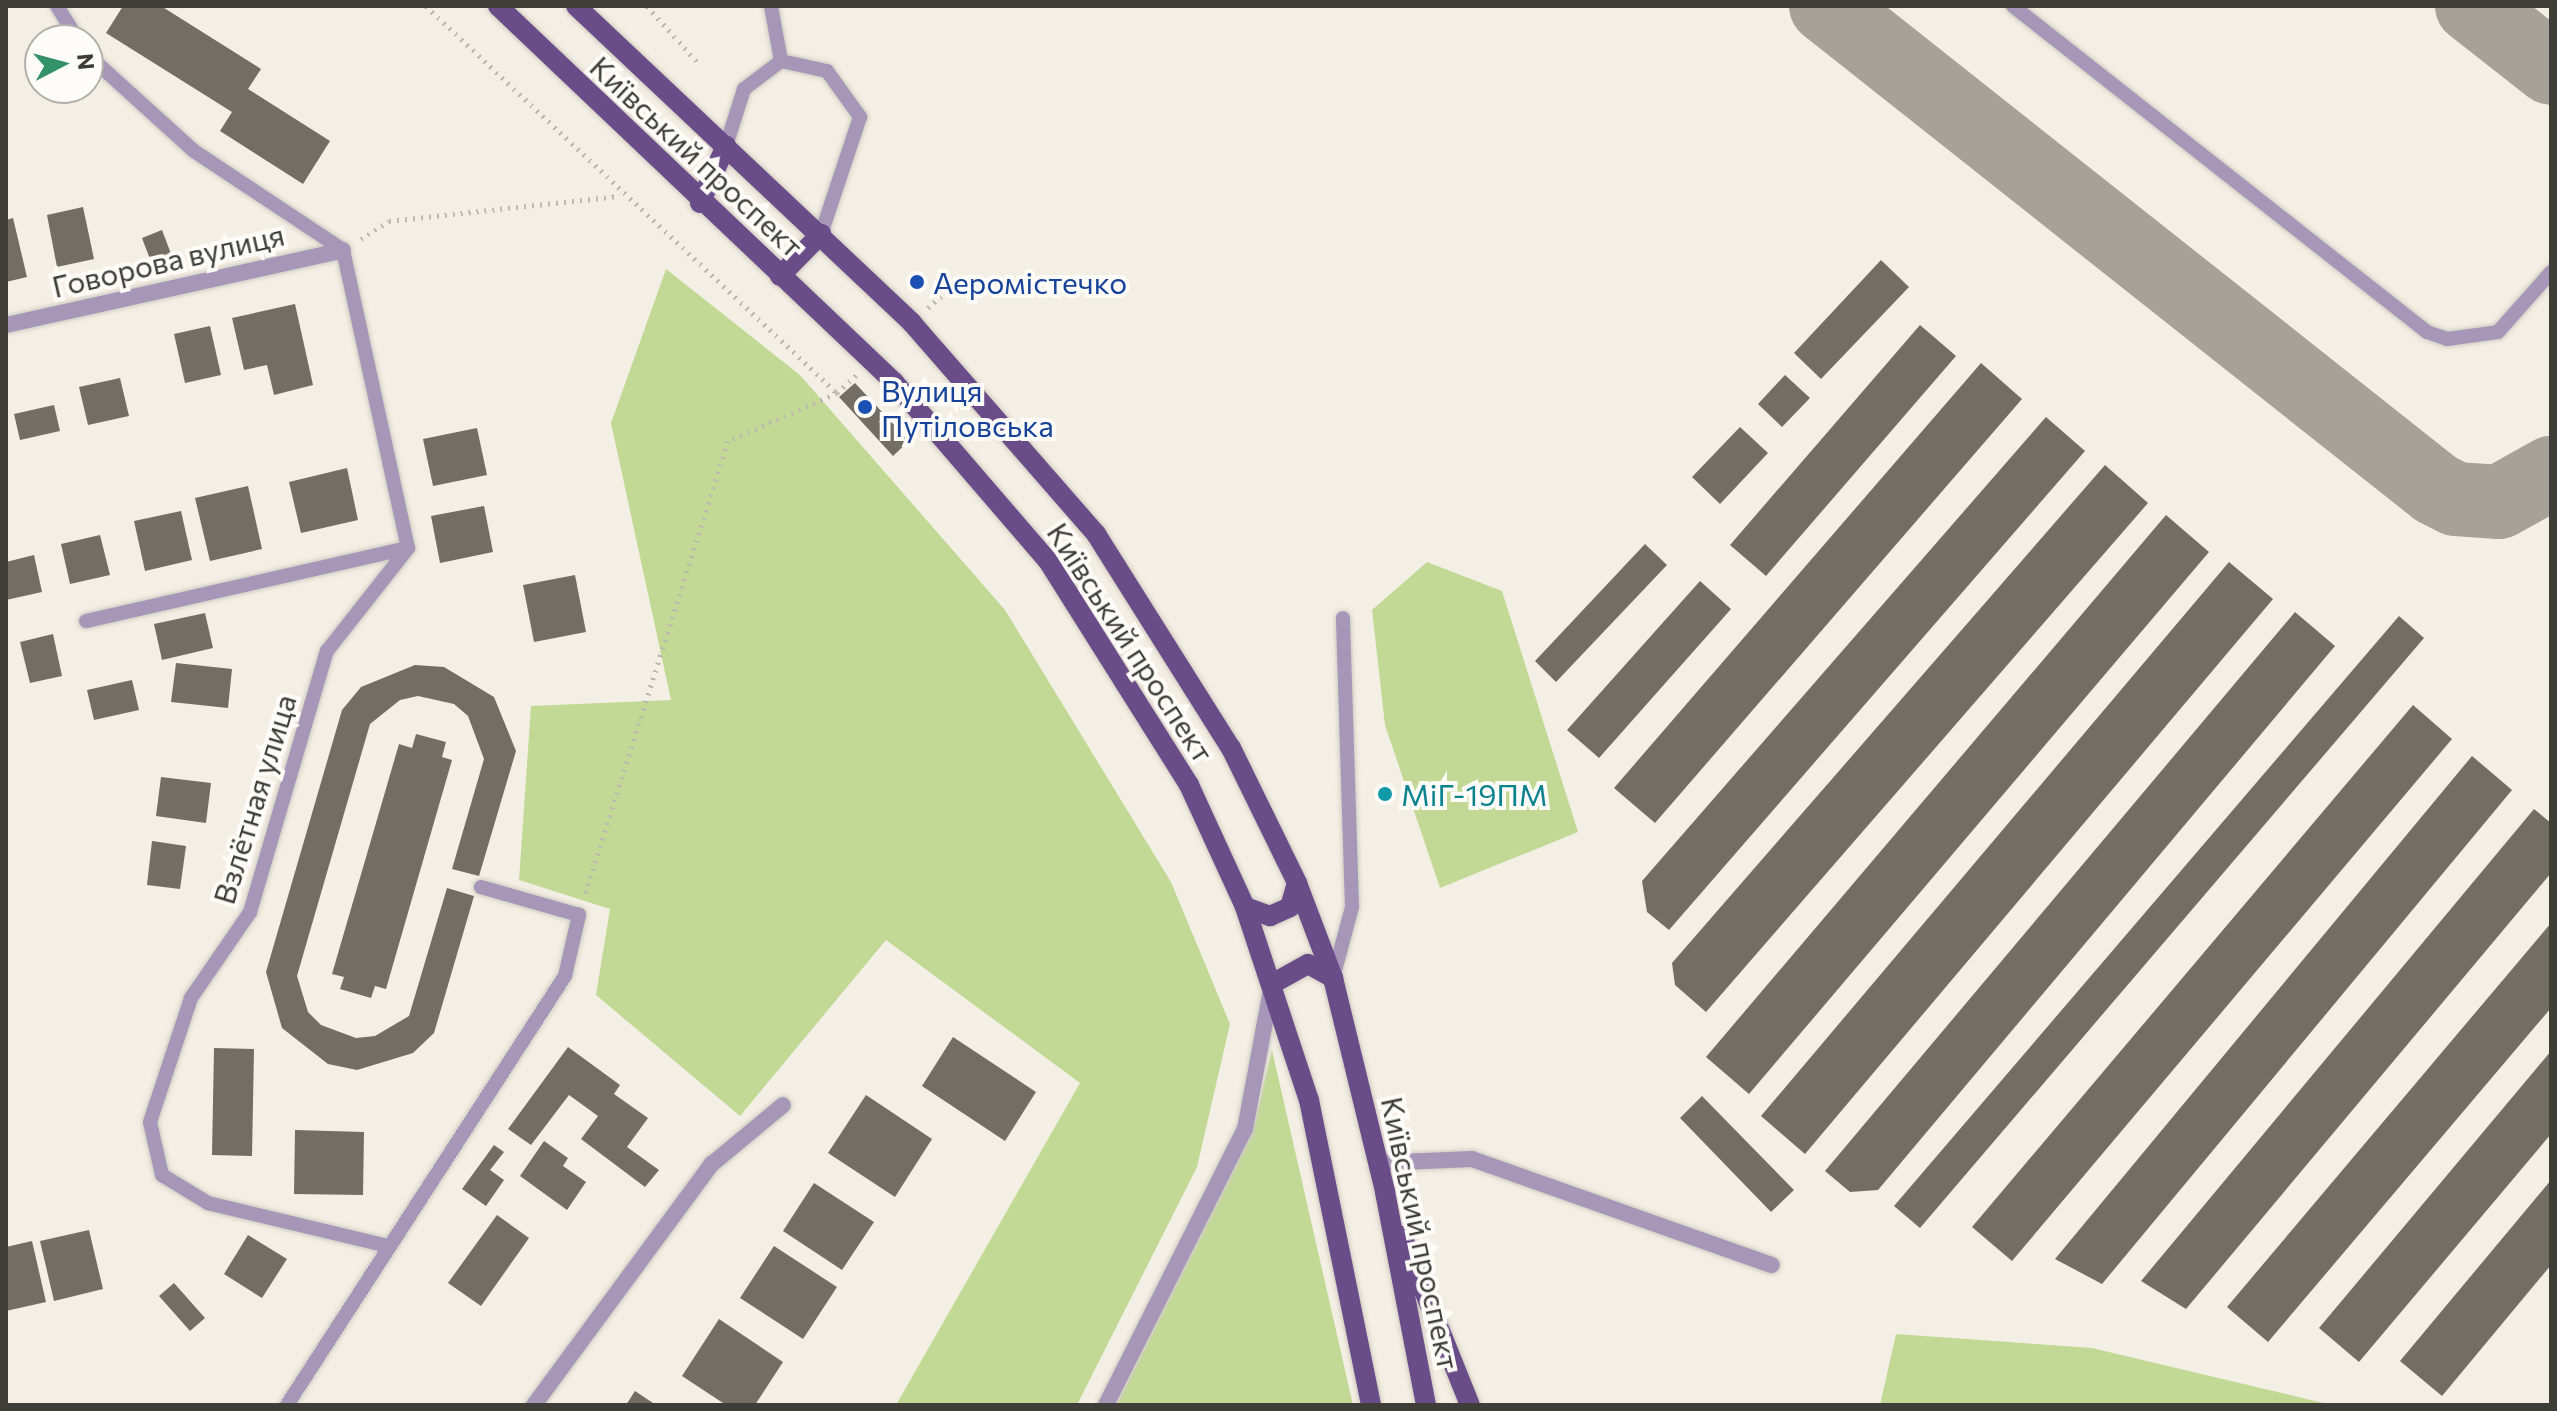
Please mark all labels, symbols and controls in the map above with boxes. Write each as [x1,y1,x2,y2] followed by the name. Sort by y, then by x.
[24,24,104,104] north arrow
[583,48,811,264] street label: Київський проспект
[72,52,101,71] text: N
[48,216,288,304] street label: Говорова вулиця
[933,264,1127,300] place label: Аеромістечко
[908,273,926,291] marker: Аеромістечко
[881,372,1054,442] place label: Вулиця Путіловська
[856,398,874,416] marker: Вулиця Путіловська
[1040,516,1222,768] street label: Київський проспект
[205,690,303,908] street label: Взлётная улица
[1401,776,1548,812] place label: МіГ-19ПМ
[1376,785,1394,803] marker: МіГ-19ПМ
[1375,1093,1467,1373] street label: Київський проспект

